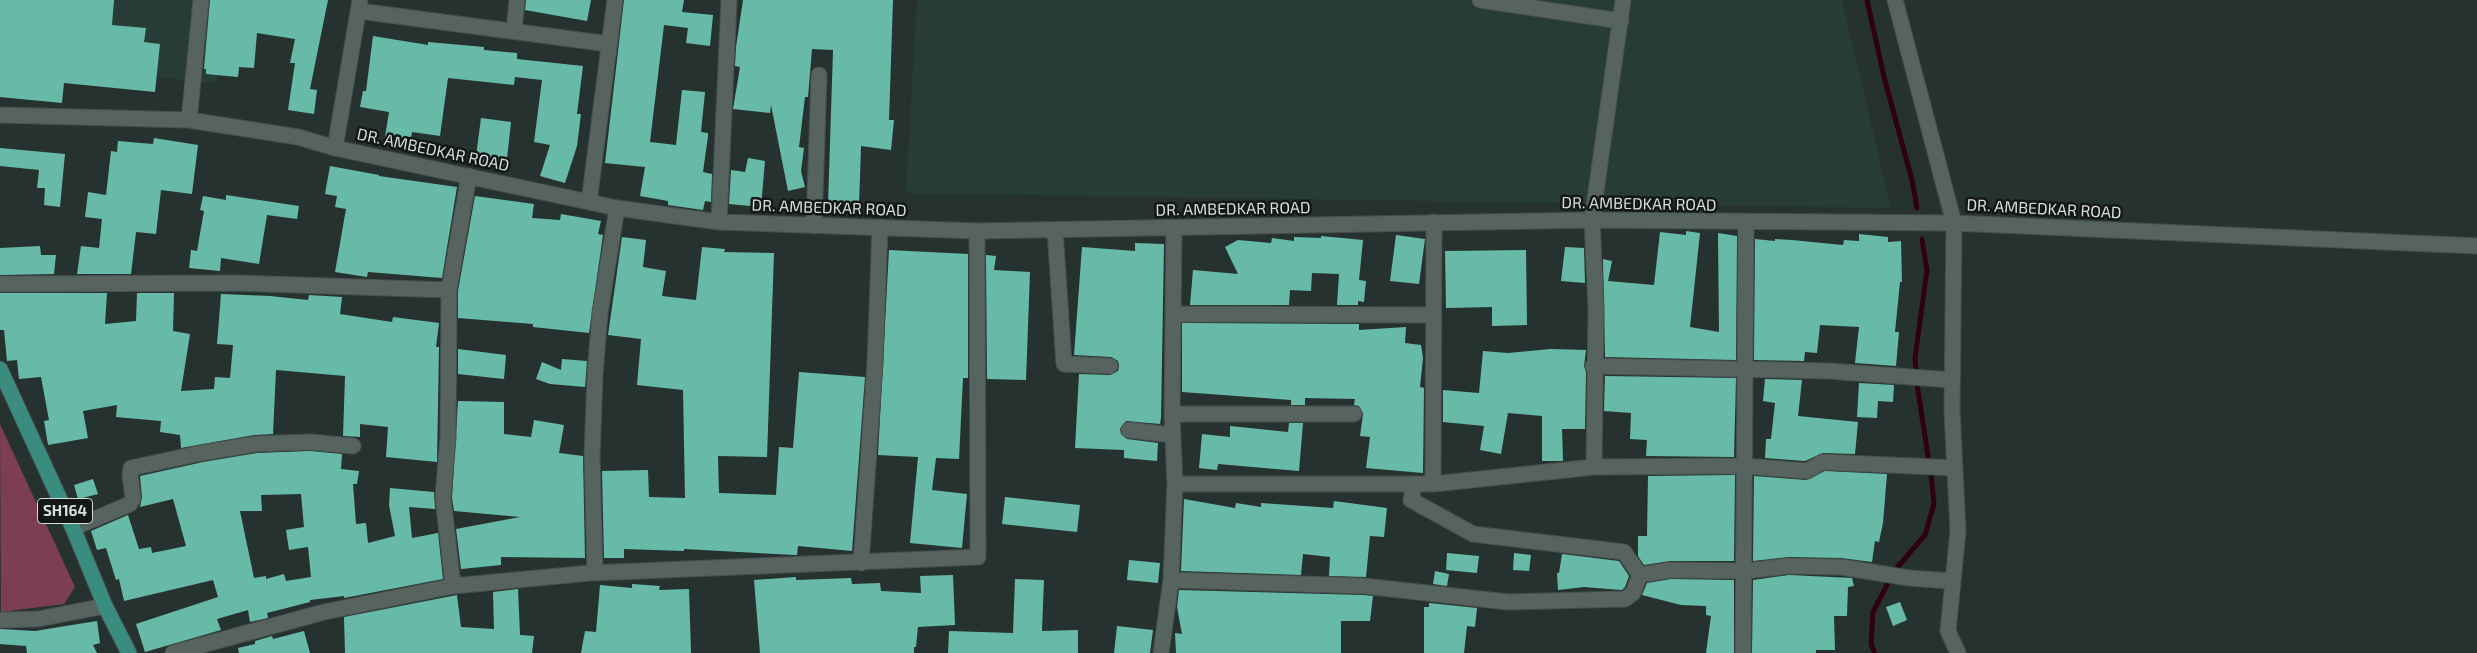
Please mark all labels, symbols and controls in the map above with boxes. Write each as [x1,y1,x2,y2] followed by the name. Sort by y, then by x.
[355,124,511,176] street label: DR. AMBEDKAR ROAD
[1561,193,1717,215] street label: DR. AMBEDKAR ROAD
[1966,195,2122,223] street label: DR. AMBEDKAR ROAD
[751,196,907,220] street label: DR. AMBEDKAR ROAD
[1155,198,1311,220] street label: DR. AMBEDKAR ROAD
[38,498,92,524] road number: SH164

